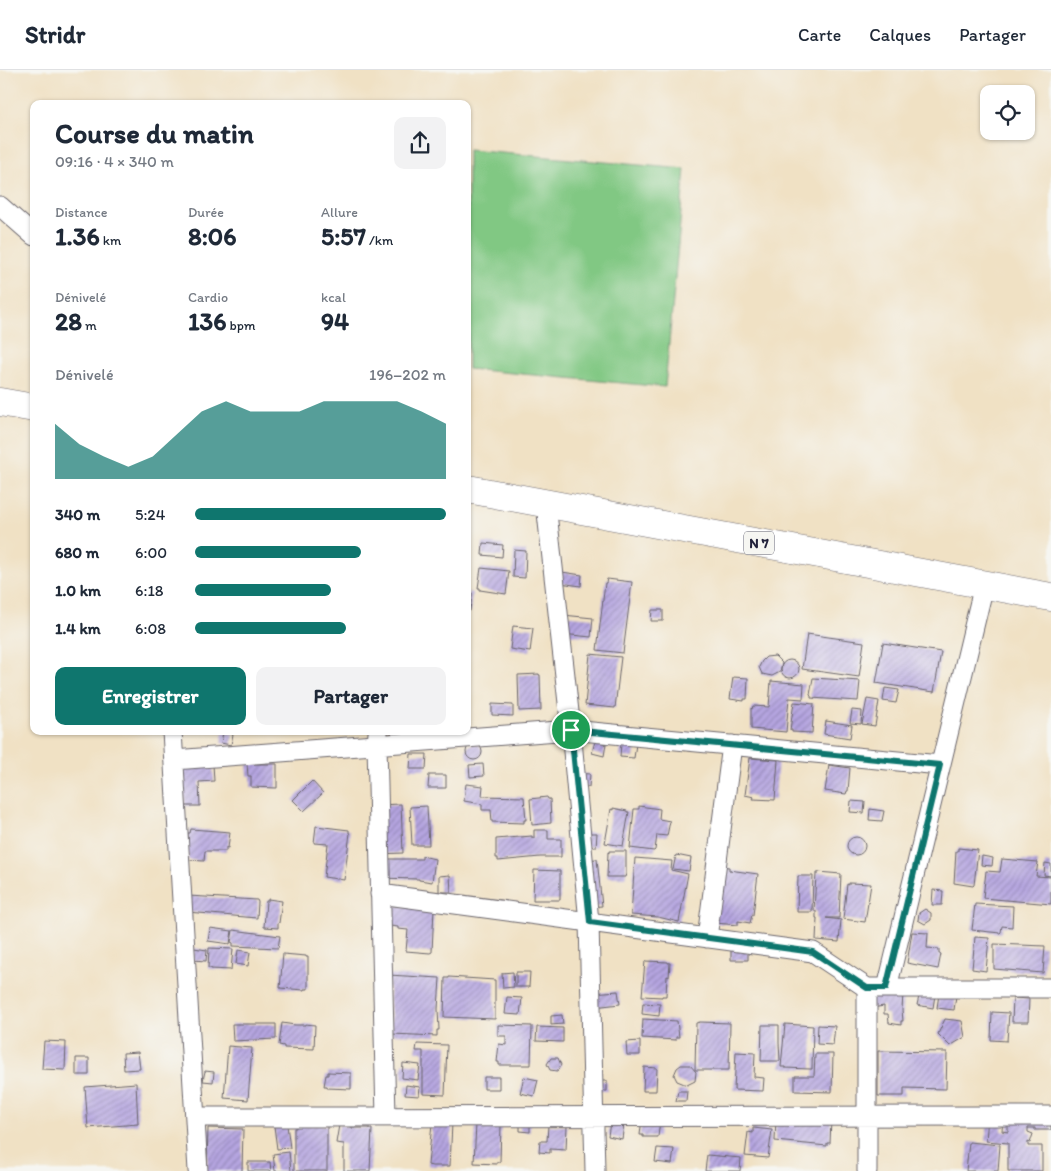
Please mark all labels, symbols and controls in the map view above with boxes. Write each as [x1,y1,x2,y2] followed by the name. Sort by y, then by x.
[25,20,85,49] text: Stridr
[798,24,841,46] text: Carte
[869,24,931,46] text: Calques
[959,24,1026,46] text: Partager
[980,85,1035,140] map controls
[980,85,1035,140] button: locate
[55,116,254,150] text: Course du matin
[394,117,446,169] button: share
[55,152,174,171] text: 09:16 · 4 × 340 m
[55,204,107,221] text: Distance
[188,204,224,221] text: Durée
[321,204,358,221] text: Allure
[55,221,100,251] text: 1.36
[188,221,236,251] text: 8:06
[321,221,366,251] text: 5:57
[100,232,121,249] text: km
[366,232,393,249] text: /km
[55,289,106,306] text: Dénivelé
[188,289,228,306] text: Cardio
[321,289,346,306] text: kcal
[55,306,82,336] text: 28
[188,306,226,336] text: 136
[321,306,349,336] text: 94
[82,317,97,334] text: m
[226,317,256,334] text: bpm
[55,365,114,384] text: Dénivelé
[369,365,446,384] text: 196–202 m
[55,505,100,524] text: 340 m
[135,505,165,524] text: 5:24
[744,532,774,554] road number: N 7
[55,543,99,562] text: 680 m
[135,543,167,562] text: 6:00
[55,581,101,600] text: 1.0 km
[135,581,164,600] text: 6:18
[55,619,101,638] text: 1.4 km
[135,619,166,638] text: 6:08
[55,667,246,725] button: Enregistrer
[256,667,446,725] button: Partager
[550,709,592,751] pin
[557,716,585,744] icon: arrive

